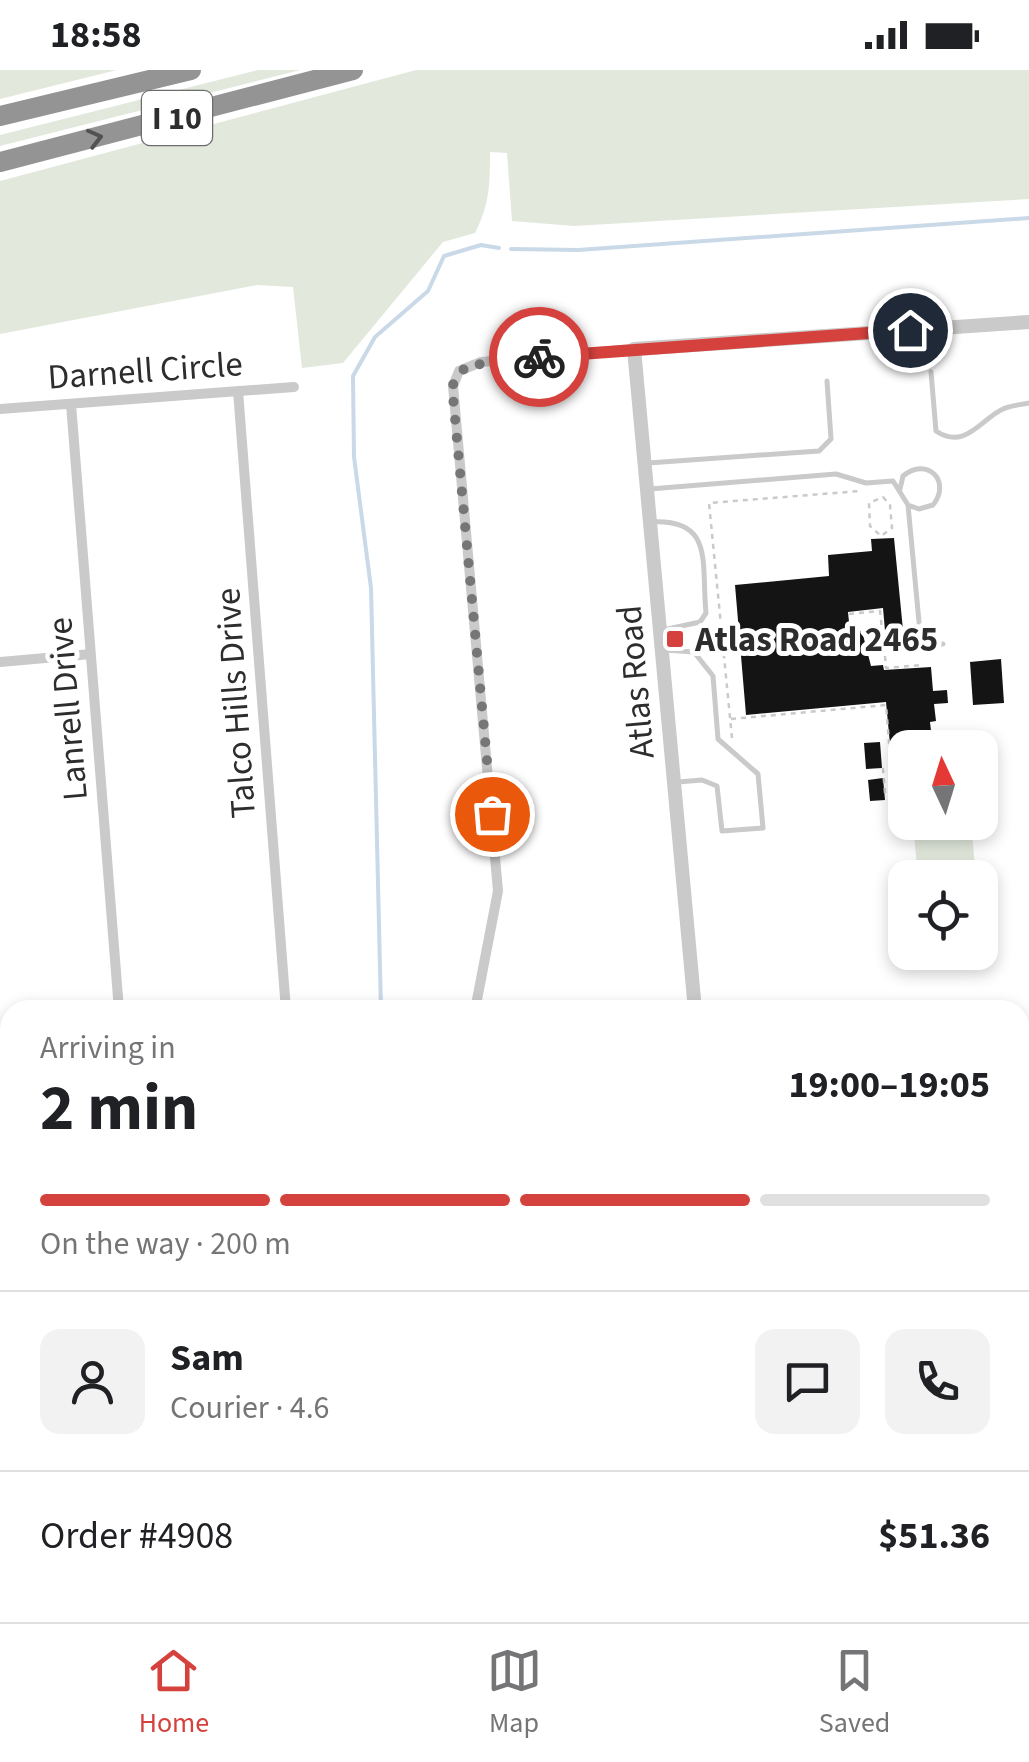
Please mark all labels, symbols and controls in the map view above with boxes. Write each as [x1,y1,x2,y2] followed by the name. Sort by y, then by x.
[50,8,142,62] text: 18:58
[142,91,212,145] road number: I 10
[86,129,103,150] one-way arrow
[868,288,953,373] pin
[883,303,938,358] icon: home
[489,307,589,407] courier
[512,330,567,385] icon: bike
[46,339,244,403] street label: Darnell Circle
[203,586,269,820] street label: Talco Hills Drive
[604,603,668,761] street label: Atlas Road
[35,615,101,803] street label: Lanrell Drive
[694,615,938,665] place label: Atlas Road 2465
[664,628,686,650] marker: Atlas Road 2465
[888,730,998,840] north arrow
[888,730,998,970] map controls
[450,772,535,857] pin
[465,787,520,842] icon: bag
[888,860,998,970] button: locate
[40,1025,176,1071] text: Arriving in
[788,1058,990,1112] text: 19:00–19:05
[40,1062,198,1155] text: 2 min
[40,1221,291,1267] text: On the way · 200 m
[40,1329,145,1434] button: person
[755,1329,860,1434] button: chat
[885,1329,990,1434] button: phone
[170,1331,244,1385] text: Sam
[170,1385,330,1431] text: Courier · 4.6
[40,1509,233,1563] text: Order #4908
[878,1509,990,1563] text: $51.36
[139,1643,209,1743] tab: Home
[487,1643,542,1743] tab: Map
[819,1643,890,1743] tab: Saved

